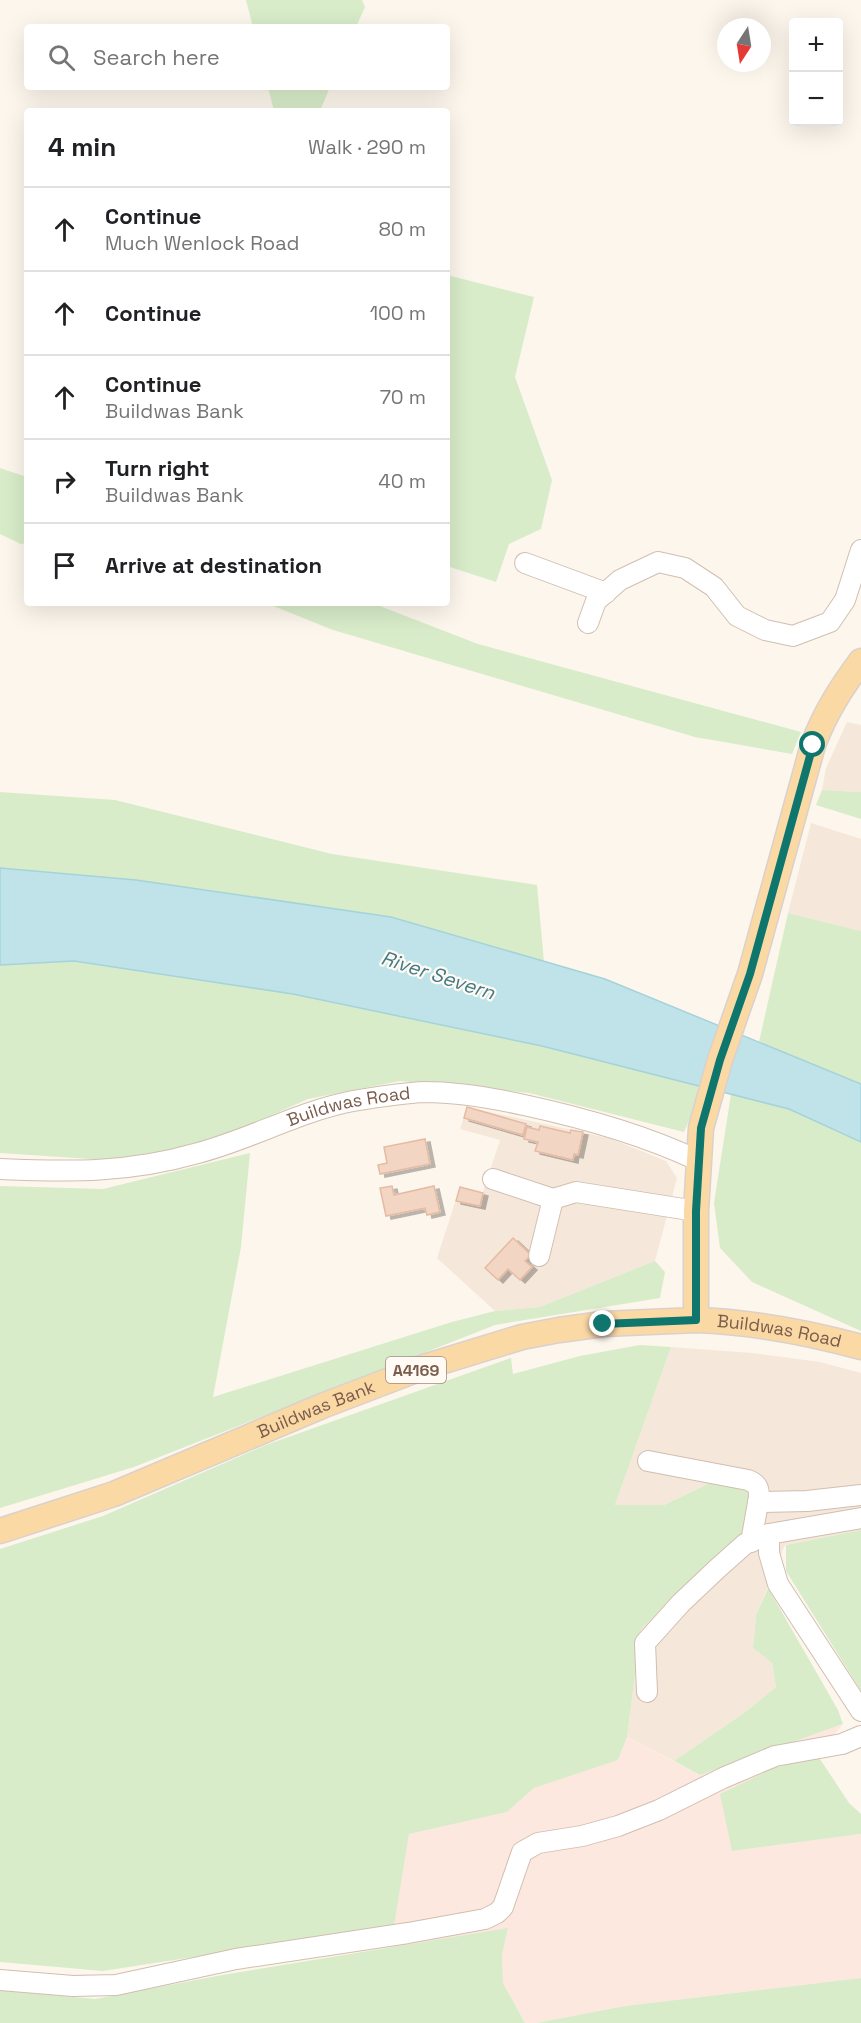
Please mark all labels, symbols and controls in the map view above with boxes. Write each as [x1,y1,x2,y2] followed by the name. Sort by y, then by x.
[717,18,771,72] north arrow
[789,18,843,126] map controls
[789,18,843,72] button: +
[24,24,450,90] search box
[45,41,78,74] icon: search
[93,43,220,71] text: Search here
[789,72,843,126] button: −
[48,130,116,164] text: 4 min
[308,134,426,160] text: Walk · 290 m
[105,202,201,230] text: Continue
[48,213,81,246] icon: ahead
[378,216,426,242] text: 80 m
[105,230,299,256] text: Much Wenlock Road
[48,297,81,330] icon: ahead
[105,299,201,327] text: Continue
[370,300,426,326] text: 100 m
[105,370,201,398] text: Continue
[48,381,81,414] icon: ahead
[380,384,426,410] text: 70 m
[105,398,244,424] text: Buildwas Bank
[105,454,210,482] text: Turn right
[48,465,81,498] icon: right
[378,468,426,494] text: 40 m
[105,482,244,508] text: Buildwas Bank
[48,549,81,582] icon: arrive
[105,551,322,579] text: Arrive at destination
[799,731,825,757] route start
[378,944,499,1006] water label: River Severn
[283,1081,411,1131] street label: Buildwas Road
[716,1309,844,1352] street label: Buildwas Road
[589,1310,615,1336] route end
[386,1357,446,1383] road number: A4169
[254,1375,378,1443] street label: Buildwas Bank

